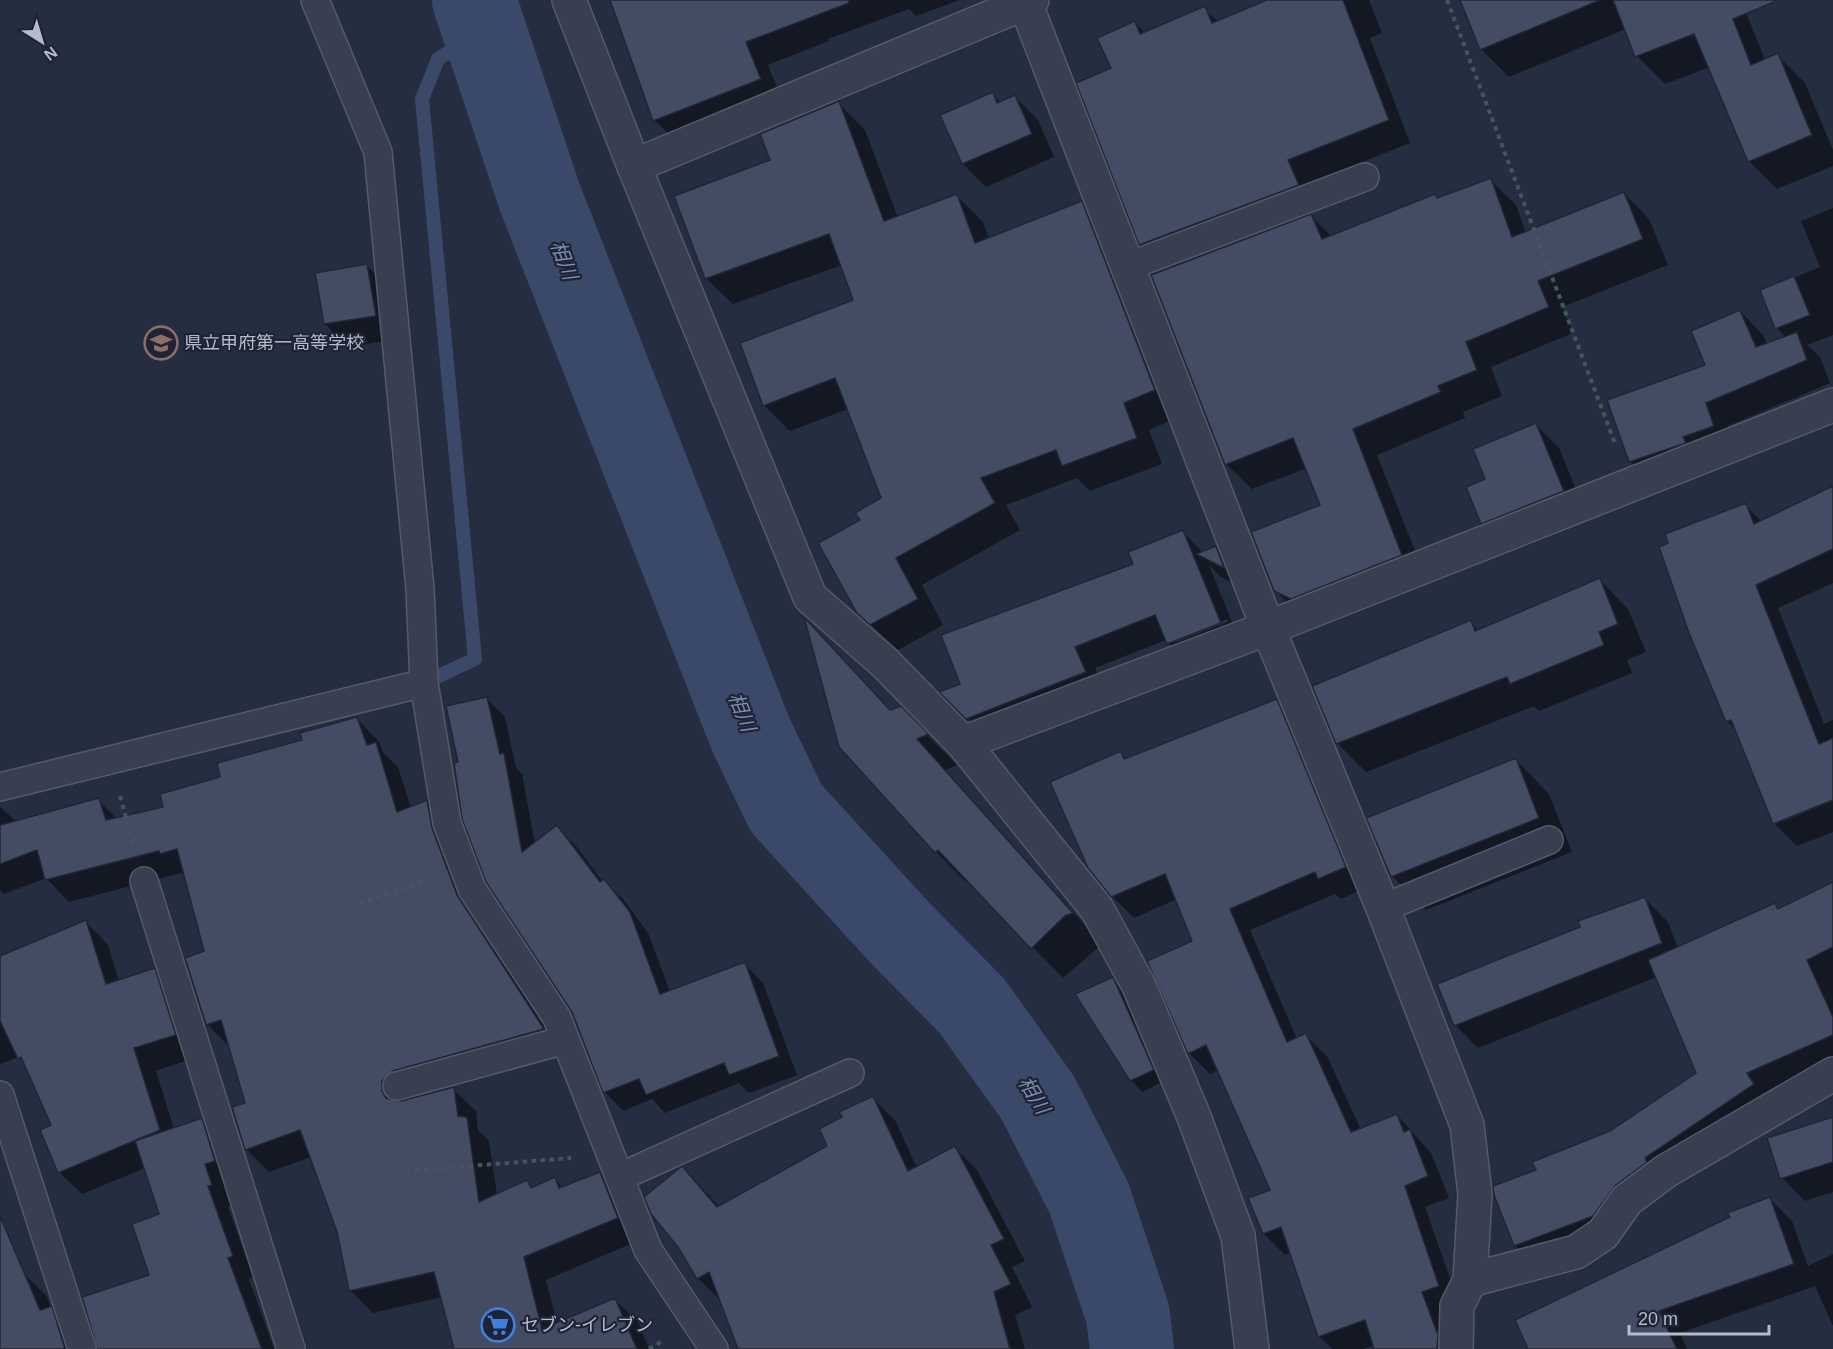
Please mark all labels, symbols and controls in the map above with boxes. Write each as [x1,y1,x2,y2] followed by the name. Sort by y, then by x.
[12,12,72,72] north arrow
[41,43,60,64] text: N
[547,237,582,284] water label: 相川
[143,325,179,361] school or university icon: 県立甲府第一高等学校
[184,333,364,353] place label: 県立甲府第一高等学校
[724,689,760,737] water label: 相川
[1014,1072,1055,1119] water label: 相川
[1629,1298,1768,1336] scale bar
[480,1307,516,1343] supermarket icon: セブン-イレブン
[1638,1309,1678,1329] text: 20 m
[521,1315,653,1335] place label: セブン-イレブン

